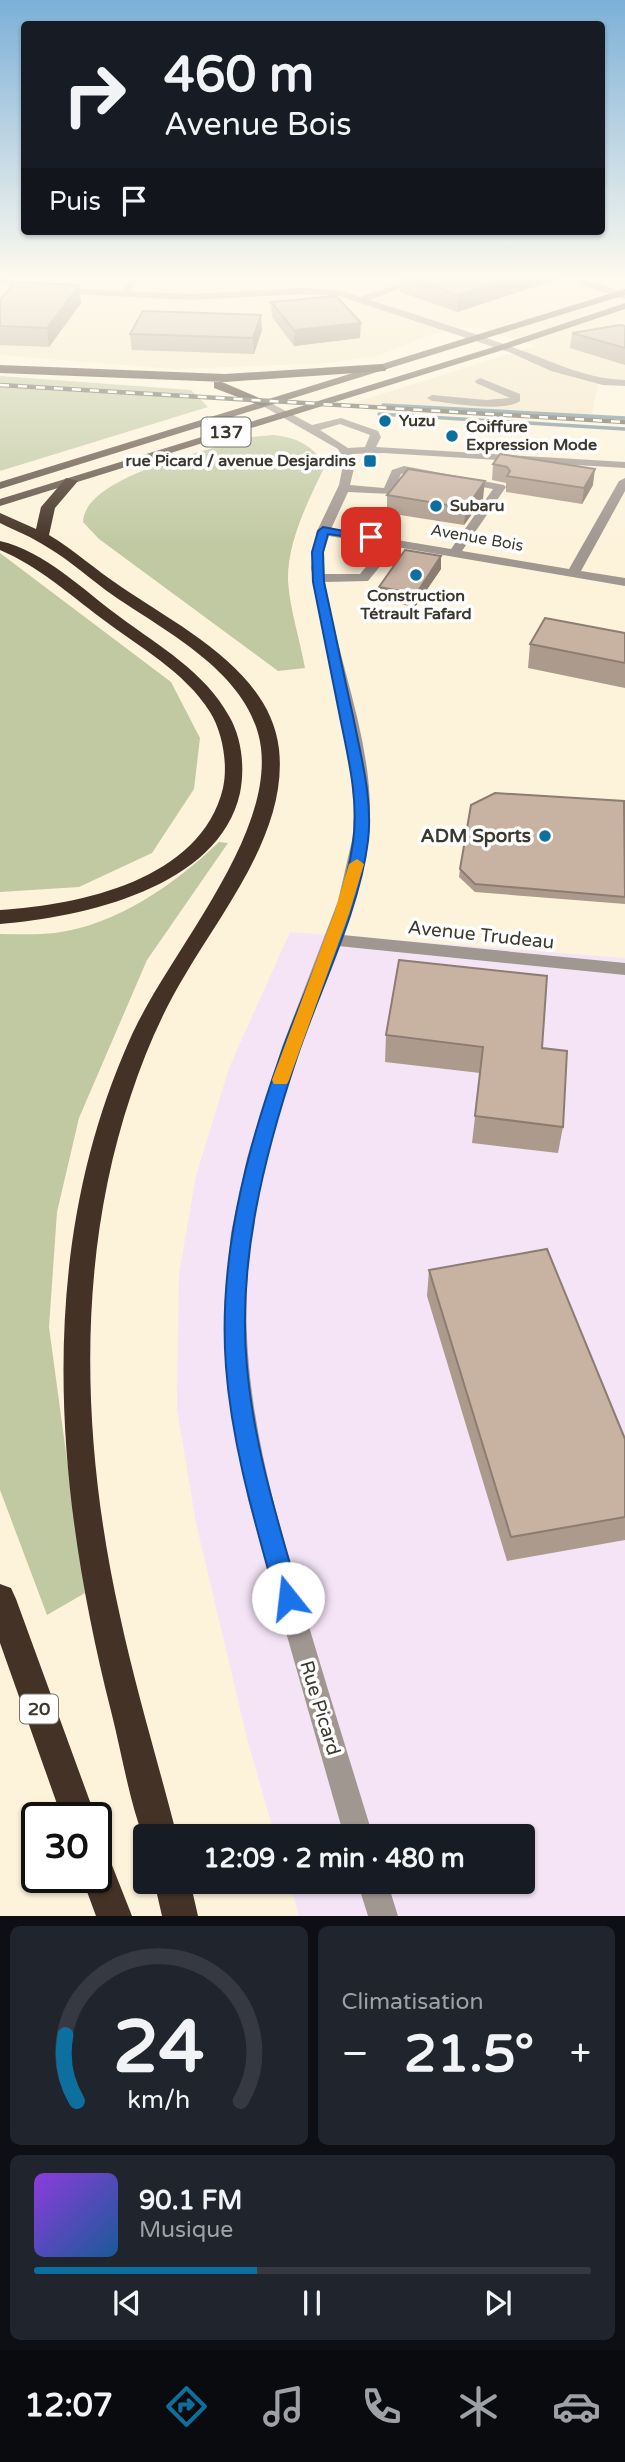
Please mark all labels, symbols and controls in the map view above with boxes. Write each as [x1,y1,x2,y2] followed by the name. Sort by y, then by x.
[164,46,314,105] text: 460 m
[49,49,140,140] icon: right
[164,106,352,144] text: Avenue Bois
[115,182,153,220] icon: arrive
[49,186,101,217] text: Puis
[399,411,436,431] place label: Yuzu
[377,413,393,429] marker: Yuzu
[466,417,597,455] place label: Coiffure Expression Mode
[202,418,250,446] road number: 137
[444,428,460,444] marker: Coiffure Expression Mode
[126,451,356,471] place label: rue Picard / avenue Desjardins
[362,453,378,469] marker: rue Picard / avenue Desjardins
[450,496,504,516] place label: Subaru
[428,498,444,514] marker: Subaru
[341,507,401,567] pin
[352,518,390,556] icon: arrive
[429,520,525,556] street label: Avenue Bois
[408,567,424,583] marker: Construction Tétrault Fafard
[359,586,472,624] place label: Construction Tétrault Fafard
[421,825,531,848] place label: ADM Sports
[537,828,553,844] marker: ADM Sports
[407,916,555,954] street label: Avenue Trudeau
[251,1561,325,1635] position arrow
[295,1658,345,1758] street label: Rue Picard
[20,1694,58,1724] road number: 20
[21,1802,112,1893] speed limit sign: 30
[203,1843,465,1874] text: 12:09 · 2 min · 480 m
[342,1988,483,2016] text: Climatisation
[113,2005,204,2093] text: 24
[404,2023,534,2086] text: 21.5°
[342,2031,369,2077] text: −
[570,2031,591,2077] text: +
[127,2085,190,2115] text: km/h
[139,2185,242,2216] text: 90.1 FM
[139,2216,233,2244] text: Musique
[108,2284,146,2322] icon: previous
[293,2284,331,2322] icon: pause
[479,2284,517,2322] icon: next
[162,2382,211,2431] icon: directions
[259,2382,308,2431] icon: music
[357,2382,406,2431] icon: phone
[454,2382,503,2431] icon: climate
[552,2382,601,2431] icon: car
[24,2387,113,2425] text: 12:07

